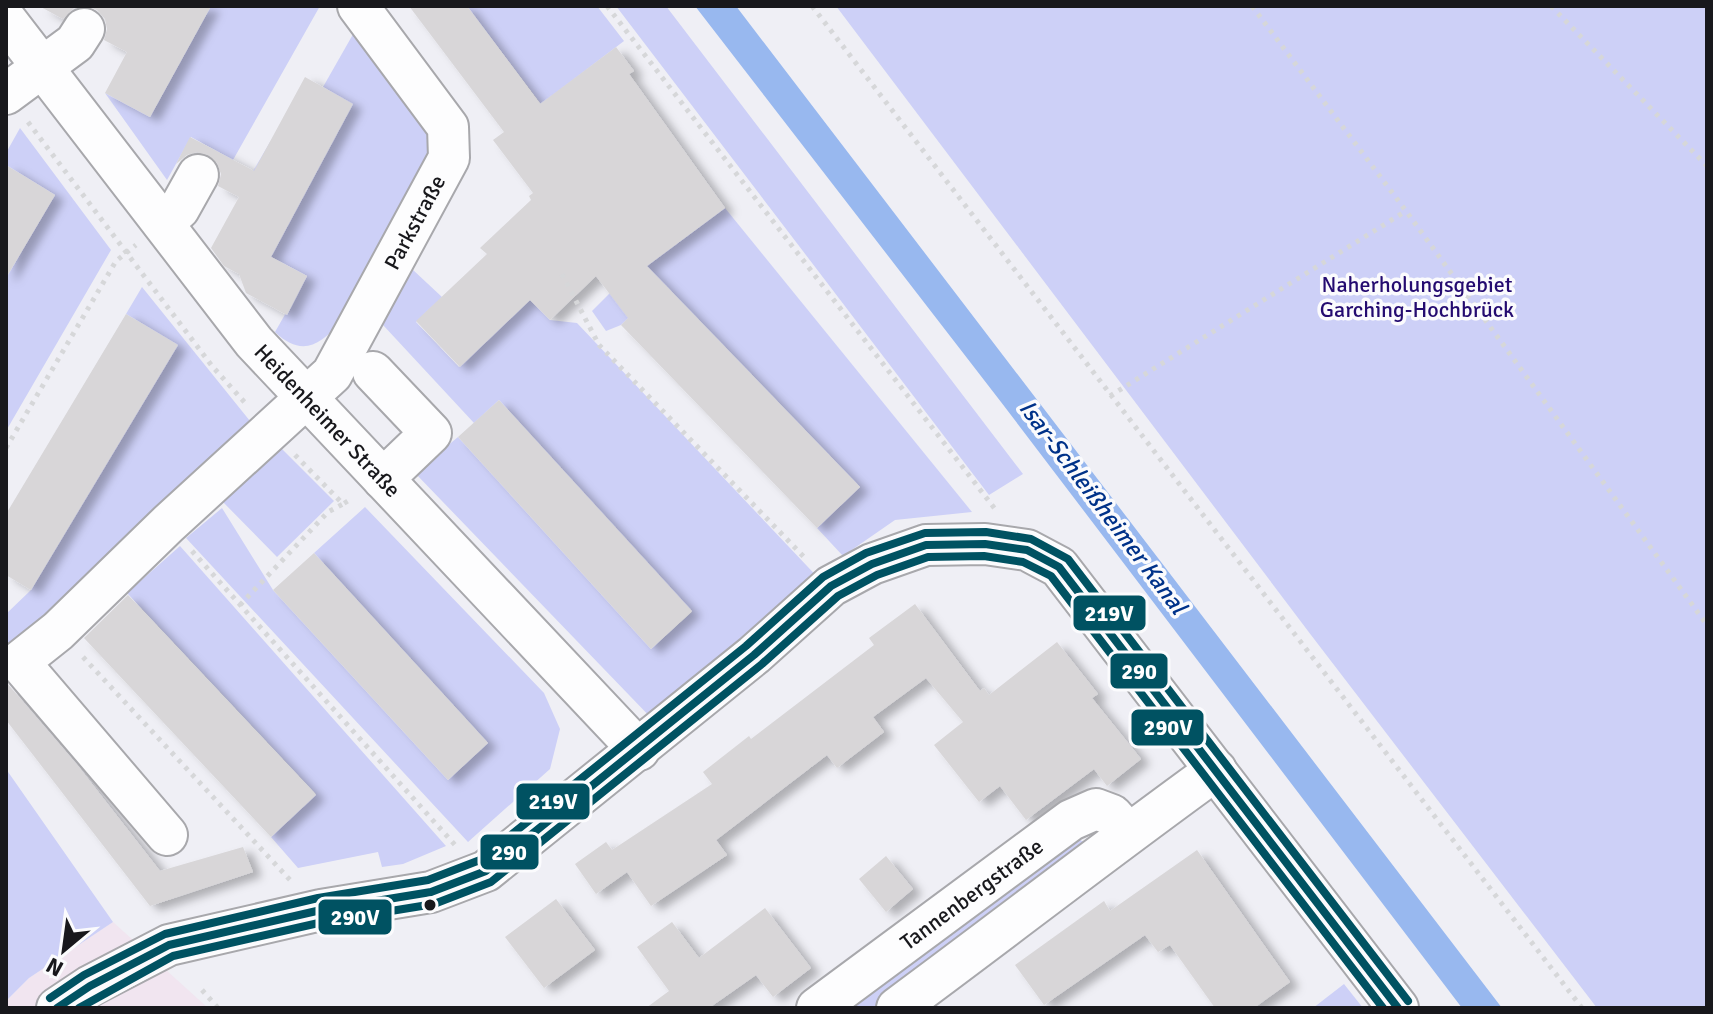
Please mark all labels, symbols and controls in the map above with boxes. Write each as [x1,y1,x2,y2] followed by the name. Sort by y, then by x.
[378,170,451,274] street label: Parkstraße
[1320,271,1514,323] park label: Naherholungsgebiet Garching-Hochbrück
[249,338,407,503] street label: Heidenheimer Straße
[1013,394,1195,622] water label: Isar-Schleißheimer Kanal
[1072,594,1147,632] line badge: 219V
[1085,600,1134,627] text: 219V
[1109,652,1169,690] line badge: 290
[1121,658,1157,685] text: 290
[1130,708,1205,747] line badge: 290V
[1144,714,1193,741] text: 290V
[515,782,591,821] line badge: 219V
[529,788,578,815] text: 219V
[895,832,1048,955] street label: Tannenbergstraße
[479,833,540,871] line badge: 290
[491,839,527,866] text: 290
[422,897,438,913] unlabelled marker
[317,898,393,936] line badge: 290V
[331,904,380,931] text: 290V
[24,910,104,990] north arrow
[41,952,68,983] text: N

